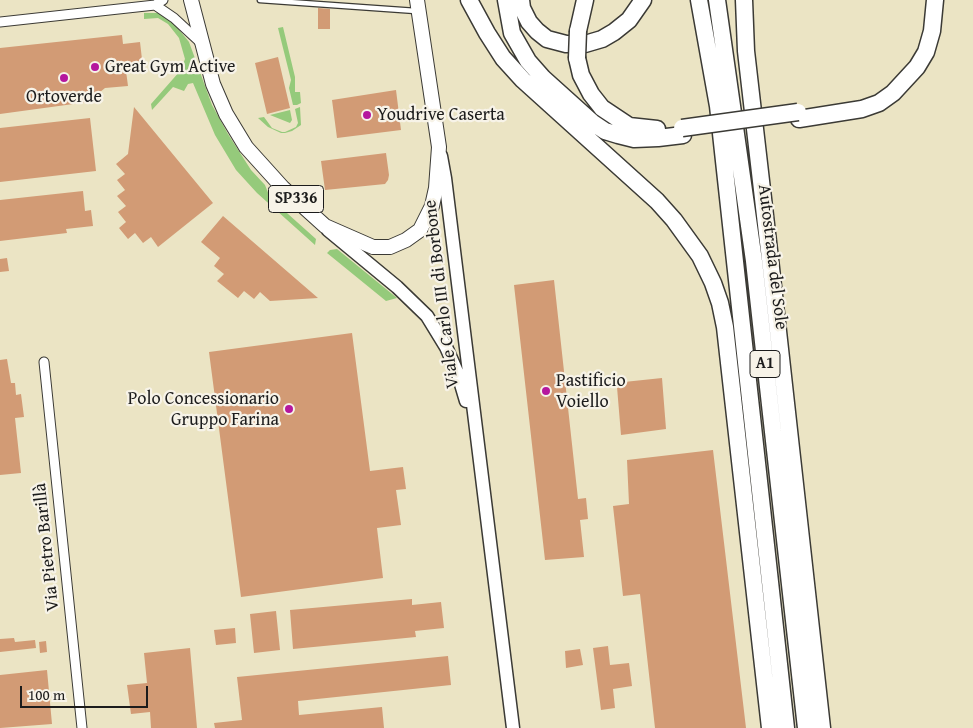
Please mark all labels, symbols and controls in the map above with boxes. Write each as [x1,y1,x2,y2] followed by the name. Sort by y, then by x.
[105,56,236,78] place label: Great Gym Active
[89,61,101,73] marker: Great Gym Active
[58,72,70,84] marker: Ortoverde
[26,86,102,108] place label: Ortoverde
[377,104,505,126] place label: Youdrive Caserta
[361,109,373,121] marker: Youdrive Caserta
[752,183,792,331] street label: Autostrada del Sole
[268,185,324,212] road number: SP336
[420,199,464,389] street label: Viale Carlo III di Borbone
[750,350,780,378] road number: A1
[556,370,626,412] place label: Pastificio Voiello
[540,385,552,397] marker: Pastificio Voiello
[128,388,279,430] place label: Polo Concessionario Gruppo Farina
[283,403,295,415] marker: Polo Concessionario Gruppo Farina
[30,482,64,612] street label: Via Pietro Barillà
[22,676,150,708] scale bar
[28,684,65,705] text: 100 m

